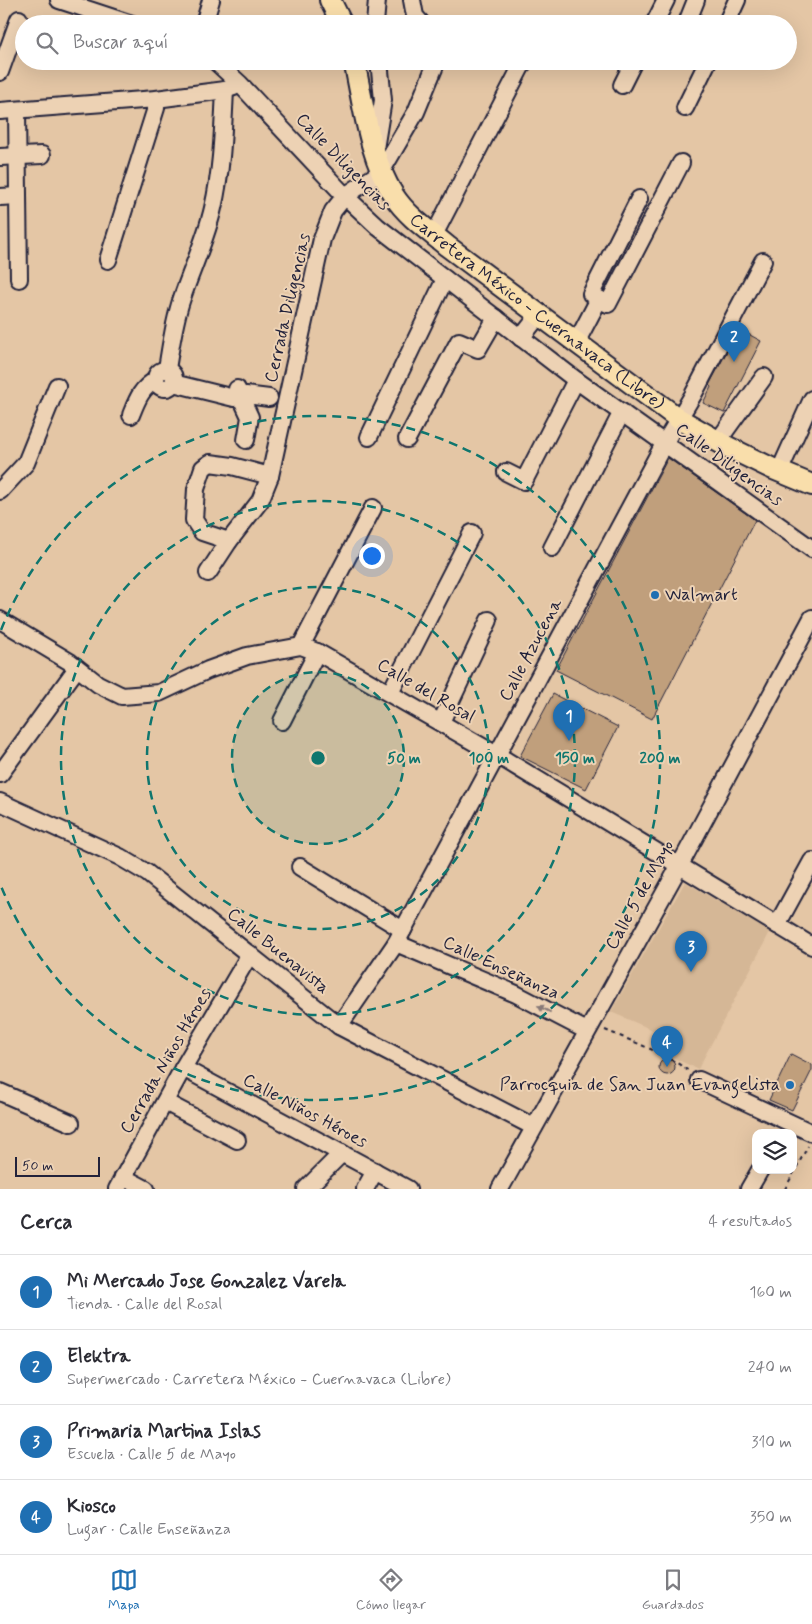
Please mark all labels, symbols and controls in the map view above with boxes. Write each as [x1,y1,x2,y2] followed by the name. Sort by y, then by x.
[15,15,797,70] search box
[33,29,61,57] icon: search
[73,30,168,55] text: Buscar aquí
[290,108,396,216] street label: Calle Diligencias
[404,208,669,416] street label: Carretera México - Cuernavaca (Libre)
[259,231,317,385] street label: Cerrada Diligencias
[718,321,750,362] pin: 2
[670,418,788,512] street label: Calle Diligencias
[359,543,385,569] your location
[665,583,738,607] place label: Walmart
[649,589,661,601] marker: Walmart
[494,594,568,706] street label: Calle Azucena
[372,653,480,729] street label: Calle del Rosal
[553,700,585,741] pin: 1
[309,749,327,767] centre of rings
[387,749,421,769] text: 50 m
[469,749,509,769] text: 100 m
[555,749,595,769] text: 150 m
[640,749,681,769] text: 200 m
[600,836,680,954] street label: Calle 5 de Mayo
[222,902,334,1000] street label: Calle Buenavista
[439,930,563,1006] street label: Calle Enseñanza
[675,931,707,972] pin: 3
[115,984,218,1138] street label: Cerrada Niños Héroes
[537,1005,551,1013] one-way arrow
[651,1026,683,1067] pin: 4
[238,1068,372,1154] street label: Calle Niños Héroes
[500,1073,780,1099] place label: Parrocquia de San Juan Evangelista
[784,1079,796,1091] marker: Parrocquia de San Juan Evangelista
[752,1129,797,1174] map controls
[752,1129,797,1174] button: layers
[15,1154,100,1177] scale bar
[22,1157,53,1175] text: 50 m
[20,1208,73,1236] text: Cerca
[708,1211,792,1232] text: 4 resultados
[67,1269,346,1294] text: Mi Mercado Jose Gonzalez Varela
[32,1282,40,1303] text: 1
[749,1282,792,1303] text: 160 m
[67,1294,222,1315] text: Tienda · Calle del Rosal
[67,1344,130,1369] text: Elektra
[32,1357,40,1378] text: 2
[748,1357,792,1378] text: 240 m
[67,1369,451,1390] text: Supermercado · Carretera México - Cuernavaca (Libre)
[67,1419,261,1444] text: Primaria Martina Islas
[32,1432,40,1453] text: 3
[751,1432,792,1453] text: 310 m
[67,1444,236,1465] text: Escuela · Calle 5 de Mayo
[67,1494,116,1519] text: Kiosco
[31,1507,41,1528] text: 4
[750,1507,792,1528] text: 350 m
[67,1519,231,1540] text: Lugar · Calle Enseñanza
[108,1566,140,1614] tab: Mapa
[356,1566,426,1614] tab: Cómo llegar
[642,1566,704,1614] tab: Guardados

